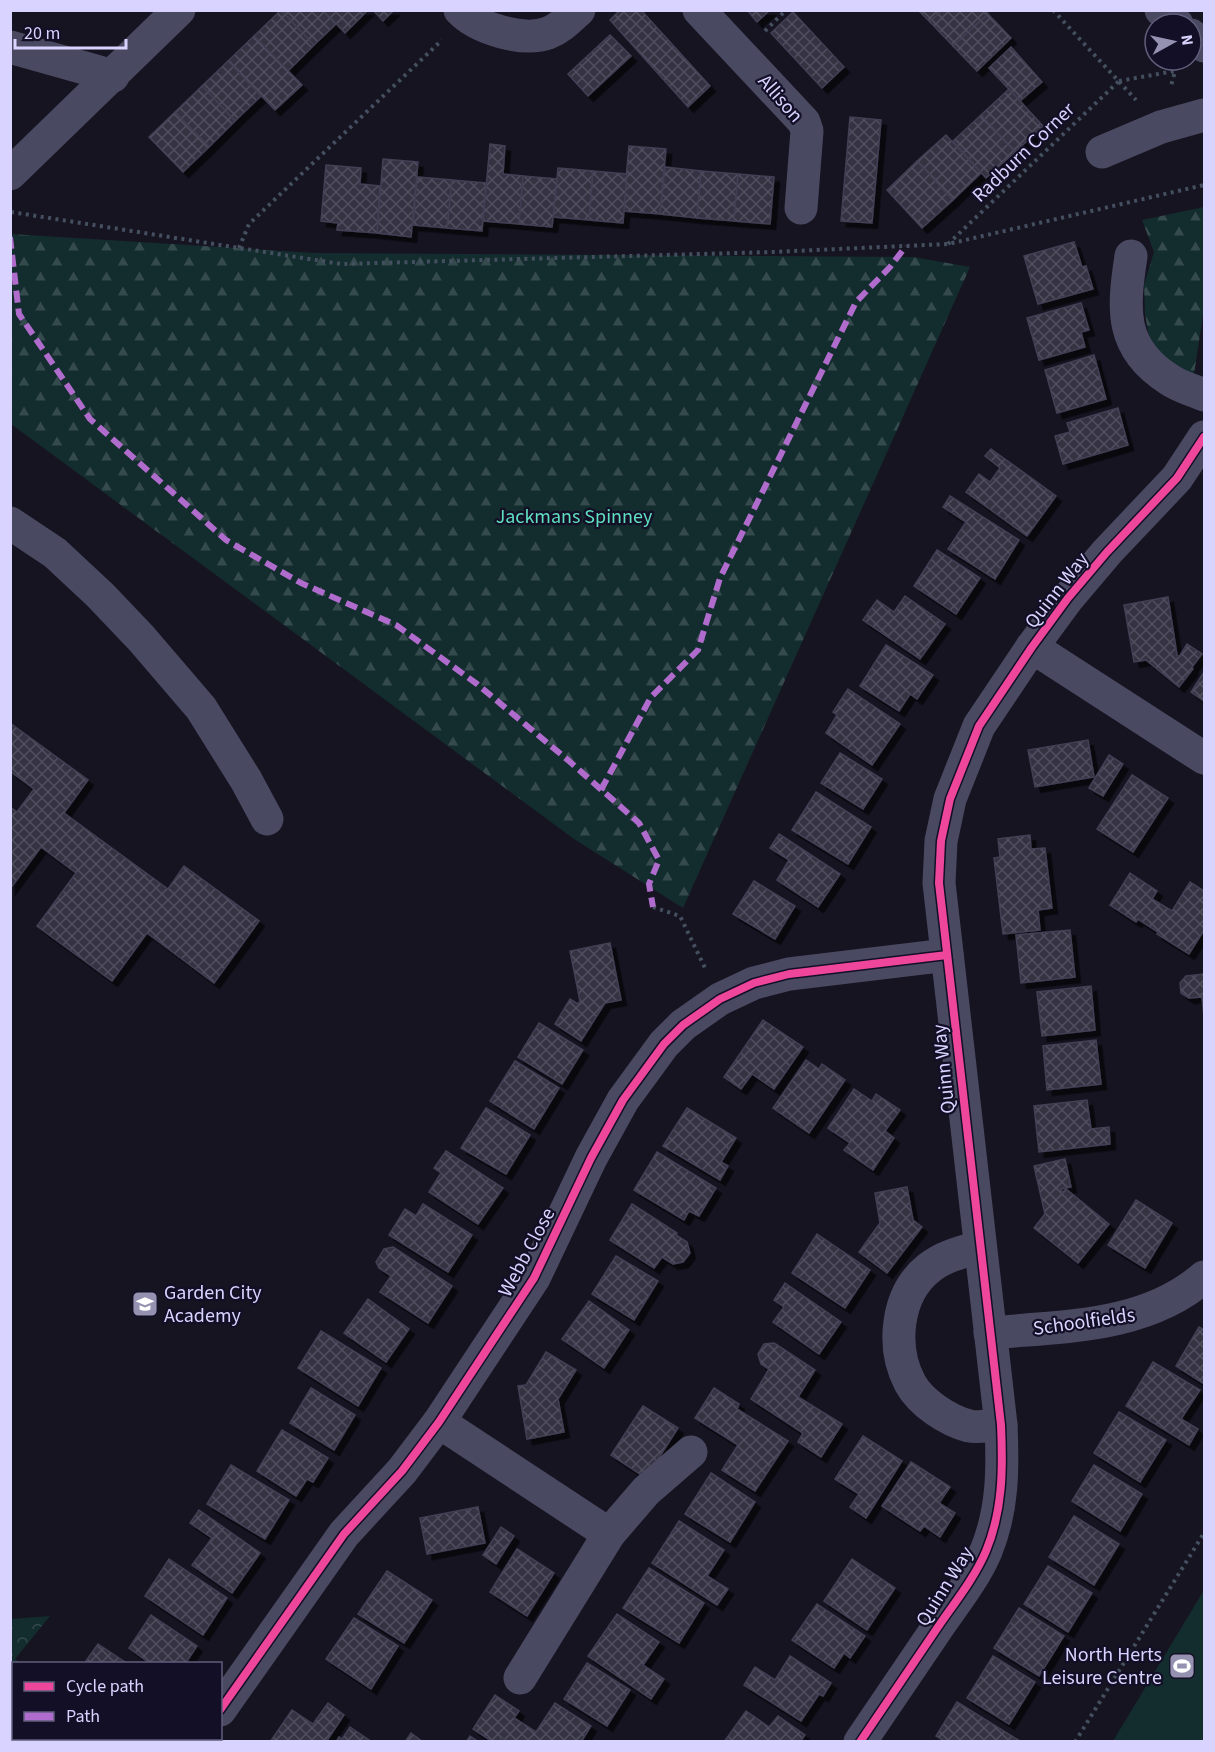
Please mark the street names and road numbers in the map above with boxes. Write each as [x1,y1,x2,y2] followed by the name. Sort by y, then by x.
[751,68,809,129] street label: Allison
[966,96,1081,209] street label: Radburn Corner
[1018,546,1096,635] street label: Quinn Way
[925,1022,963,1115] street label: Quinn Way
[492,1203,562,1302] street label: Webb Close
[1031,1301,1137,1343] street label: Schoolfields
[909,1540,981,1632] street label: Quinn Way

